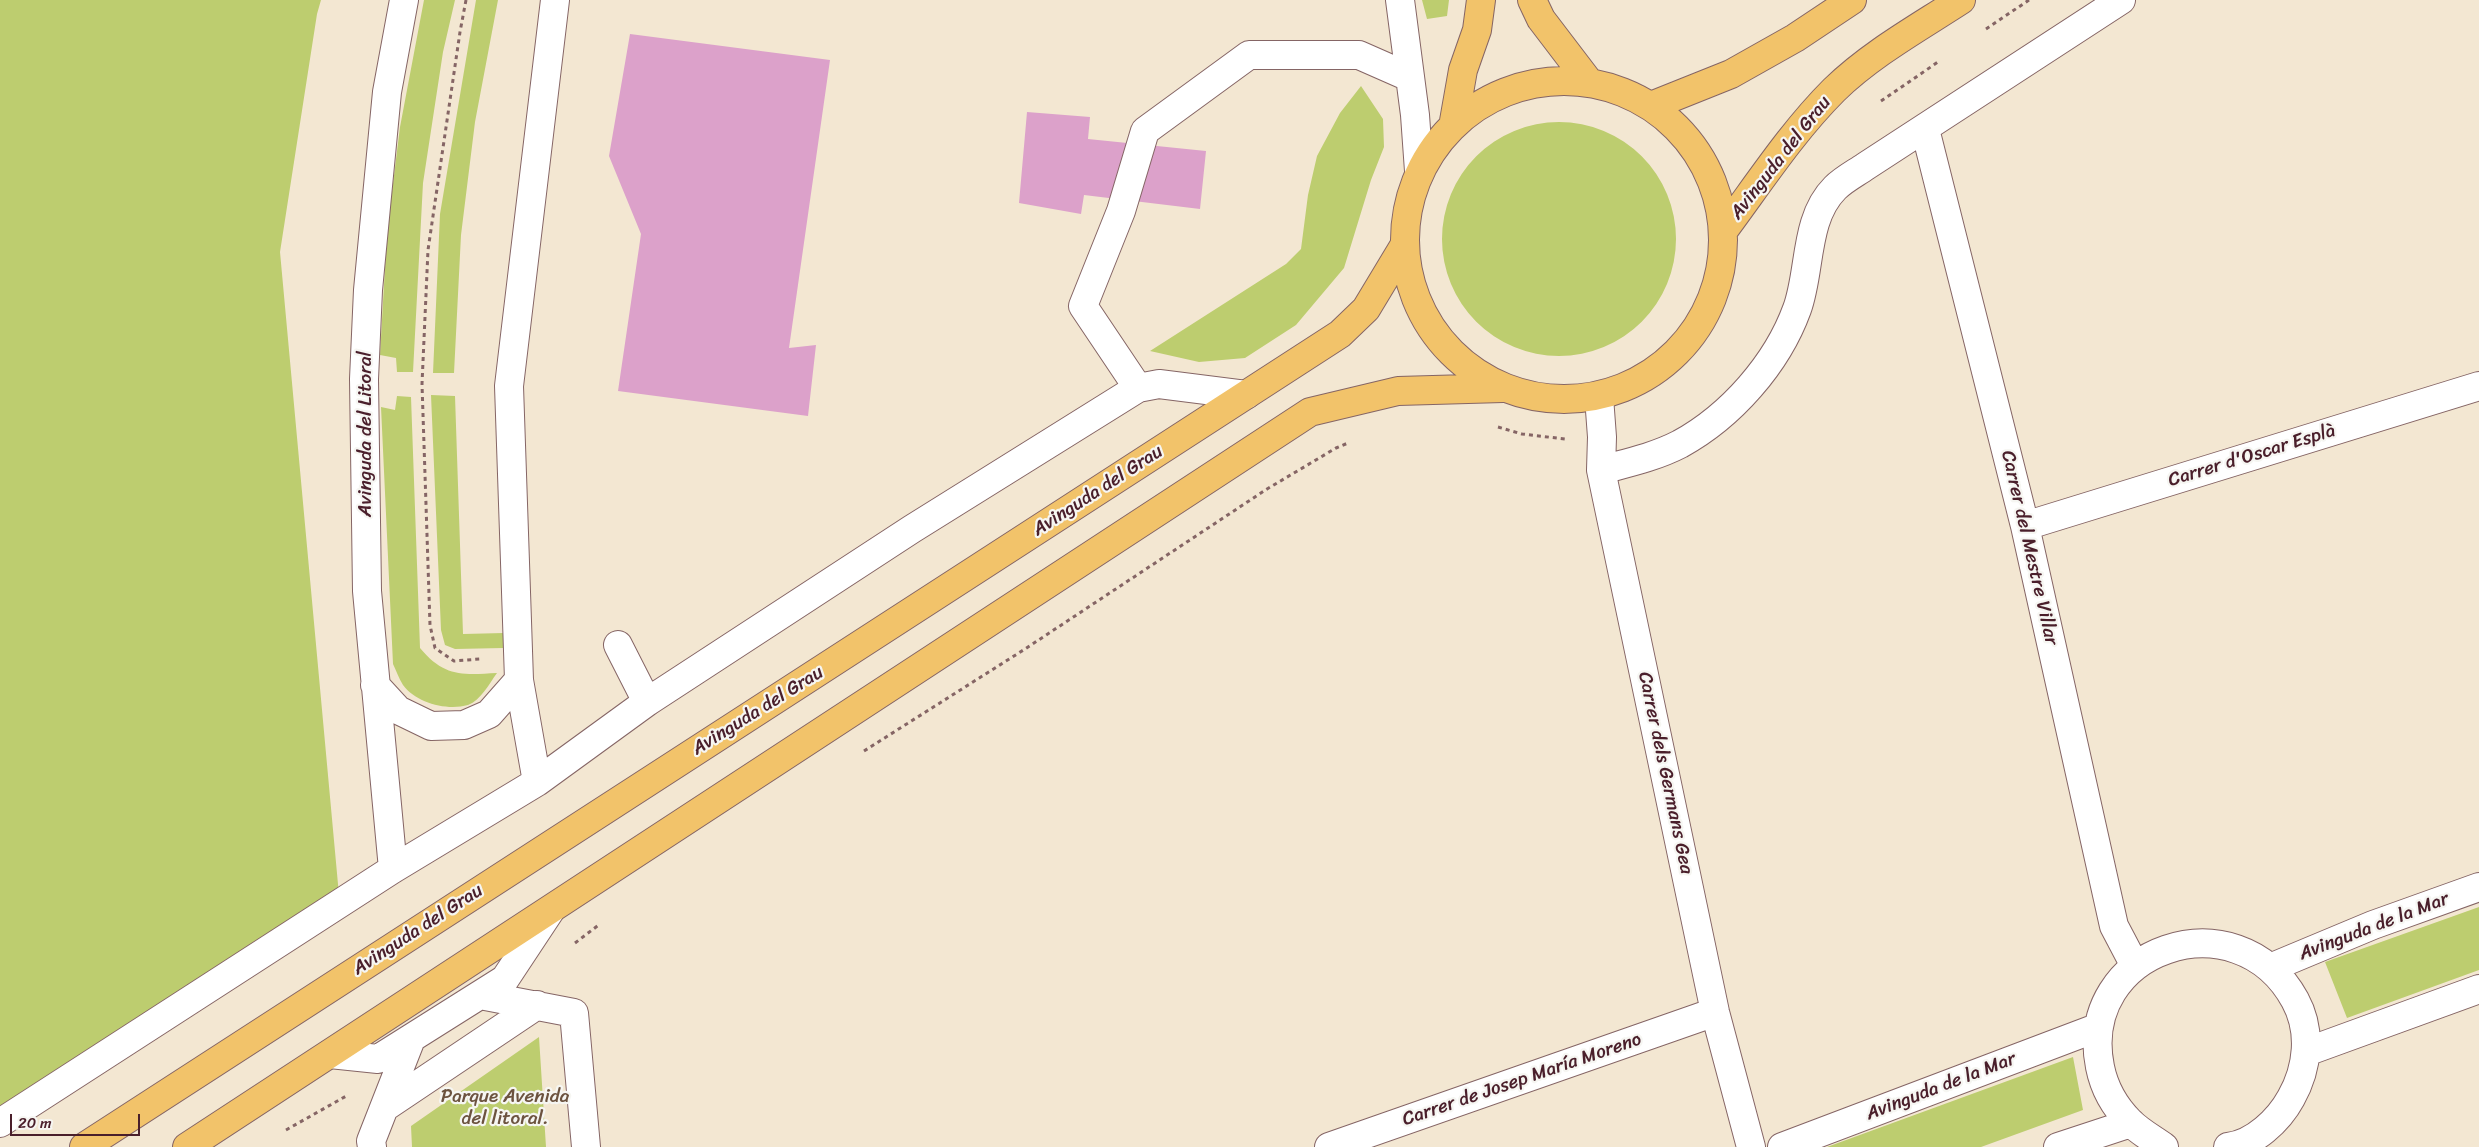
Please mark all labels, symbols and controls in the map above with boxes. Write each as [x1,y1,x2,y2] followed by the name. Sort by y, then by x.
[1726,92,1836,224] street label: Avinguda del Grau
[355,351,377,517] street label: Avinguda del Litoral
[2166,420,2338,492] street label: Carrer d'Oscar Esplà
[1029,440,1167,542] street label: Avinguda del Grau
[1995,448,2063,648] street label: Carrer del Mestre Villar
[688,661,828,761] street label: Avinguda del Grau
[1632,670,1698,876] street label: Carrer dels Germans Gea
[349,879,487,981] street label: Avinguda del Grau
[2296,888,2452,966] street label: Avinguda de la Mar
[1400,1028,1644,1132] street label: Carrer de Josep María Moreno
[1863,1048,2019,1126] street label: Avinguda de la Mar
[441,1086,569,1130] park label: Parque Avenida del litoral.
[12,1104,142,1136] scale bar
[18,1110,52,1136] text: 20 m

